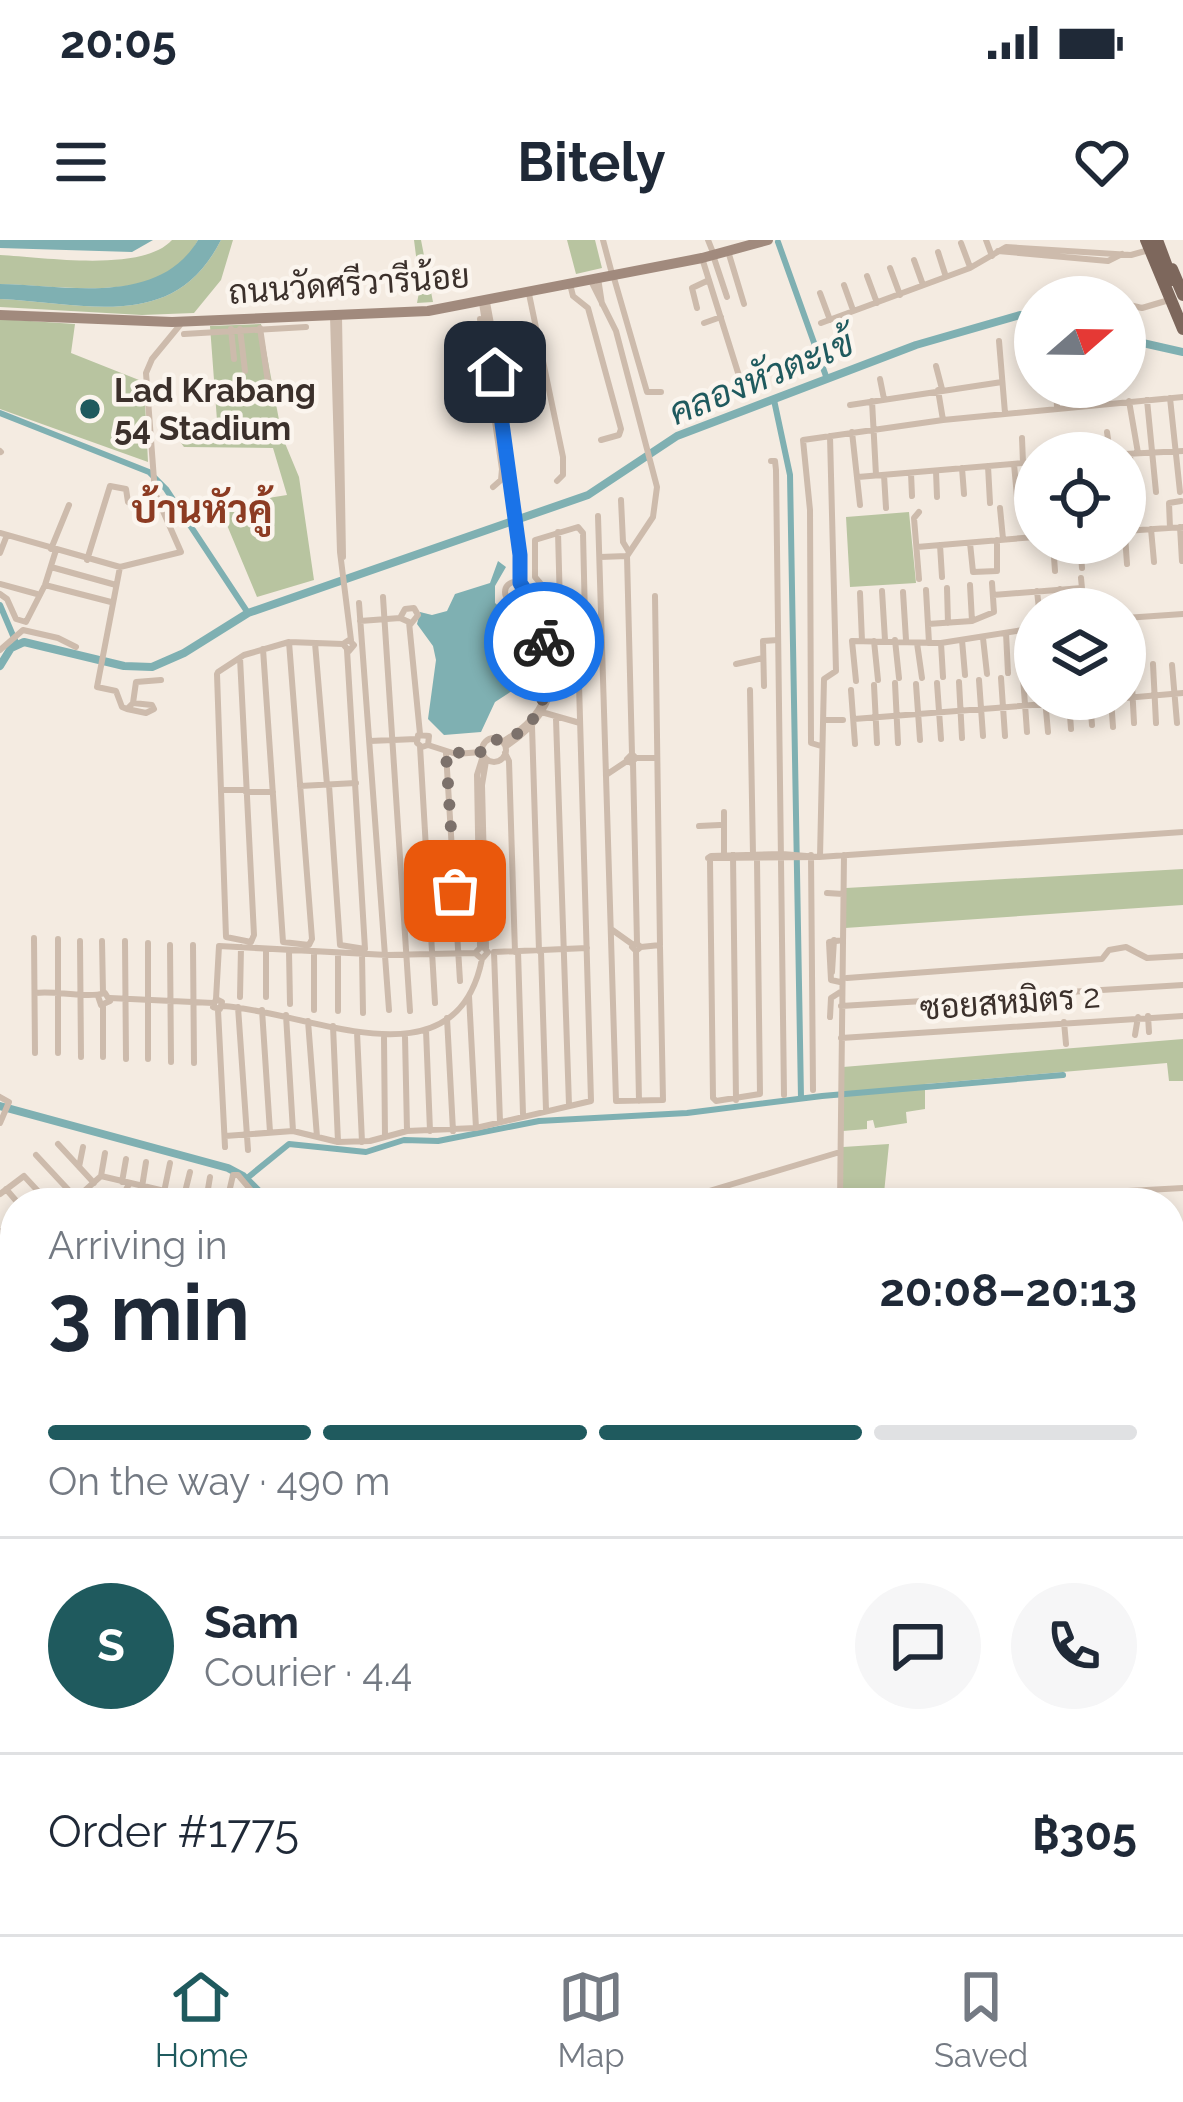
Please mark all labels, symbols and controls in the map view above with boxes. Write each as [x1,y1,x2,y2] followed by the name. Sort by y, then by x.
[60,16,177,69] text: 20:05
[48,129,114,195] icon: menu
[1069,129,1135,195] icon: heart
[517,130,666,194] text: Bitely
[227,255,471,312] street label: ถนนวัดศรีวารีน้อย
[1014,276,1146,408] north arrow
[1014,276,1146,720] map controls
[662,318,865,433] water label: คลองหัวตะเข้
[444,321,546,423] pin
[462,339,528,405] icon: home
[114,371,316,448] place label: Lad Krabang 54 Stadium
[77,396,103,422] marker: Lad Krabang 54 Stadium
[1014,432,1146,564] button: locate
[132,484,274,537] district label: บ้านหัวคู้
[484,582,604,702] courier
[1014,588,1146,720] button: layers
[511,609,577,675] icon: bike
[404,840,506,942] pin
[422,858,488,924] icon: bag
[919,976,1101,1028] street label: ซอยสหมิตร 2
[48,1222,228,1268] text: Arriving in
[879,1264,1137,1317] text: 20:08–20:13
[48,1267,250,1358] text: 3 min
[48,1458,390,1504] text: On the way · 490 m
[855,1583,981,1709] button: chat
[1011,1583,1137,1709] button: phone
[204,1596,299,1649] text: Sam
[97,1619,125,1672] text: S
[204,1649,412,1695] text: Courier · 4.4
[48,1805,299,1858] text: Order #1775
[1032,1808,1137,1861] text: ฿305
[155,1964,248,2075] tab: Home
[557,1964,625,2075] tab: Map
[934,1964,1028,2075] tab: Saved

